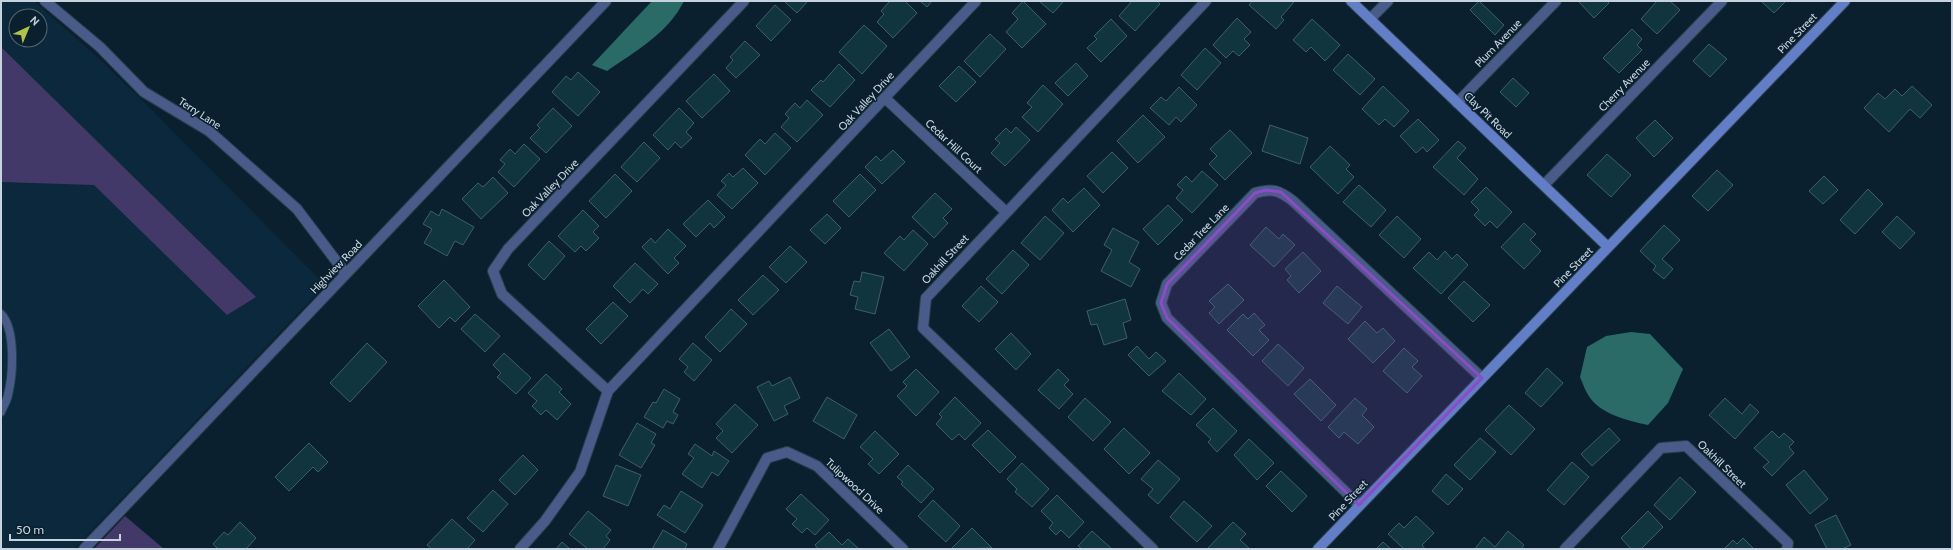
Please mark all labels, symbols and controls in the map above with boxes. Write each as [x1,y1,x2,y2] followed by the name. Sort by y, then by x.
[8,8,48,48] north arrow
[1774,10,1820,56] street label: Pine Street
[27,13,43,29] text: N
[1472,16,1525,70] street label: Plum Avenue
[1595,55,1653,114] street label: Cherry Avenue
[835,68,897,134] street label: Oak Valley Drive
[1461,89,1515,141] street label: Clay Pit Road
[176,94,224,132] street label: Terry Lane
[923,116,986,176] street label: Cedar Hill Court
[519,156,582,220] street label: Oak Valley Drive
[1170,200,1232,264] street label: Cedar Tree Lane
[918,231,972,287] street label: Oakhill Street
[307,237,365,297] street label: Highview Road
[1550,244,1596,290] street label: Pine Street
[1695,437,1750,491] street label: Oakhill Street
[823,455,887,517] street label: Tulipwood Drive
[1325,476,1371,523] street label: Pine Street
[10,516,120,542] scale bar
[16,522,44,537] text: 50 m

